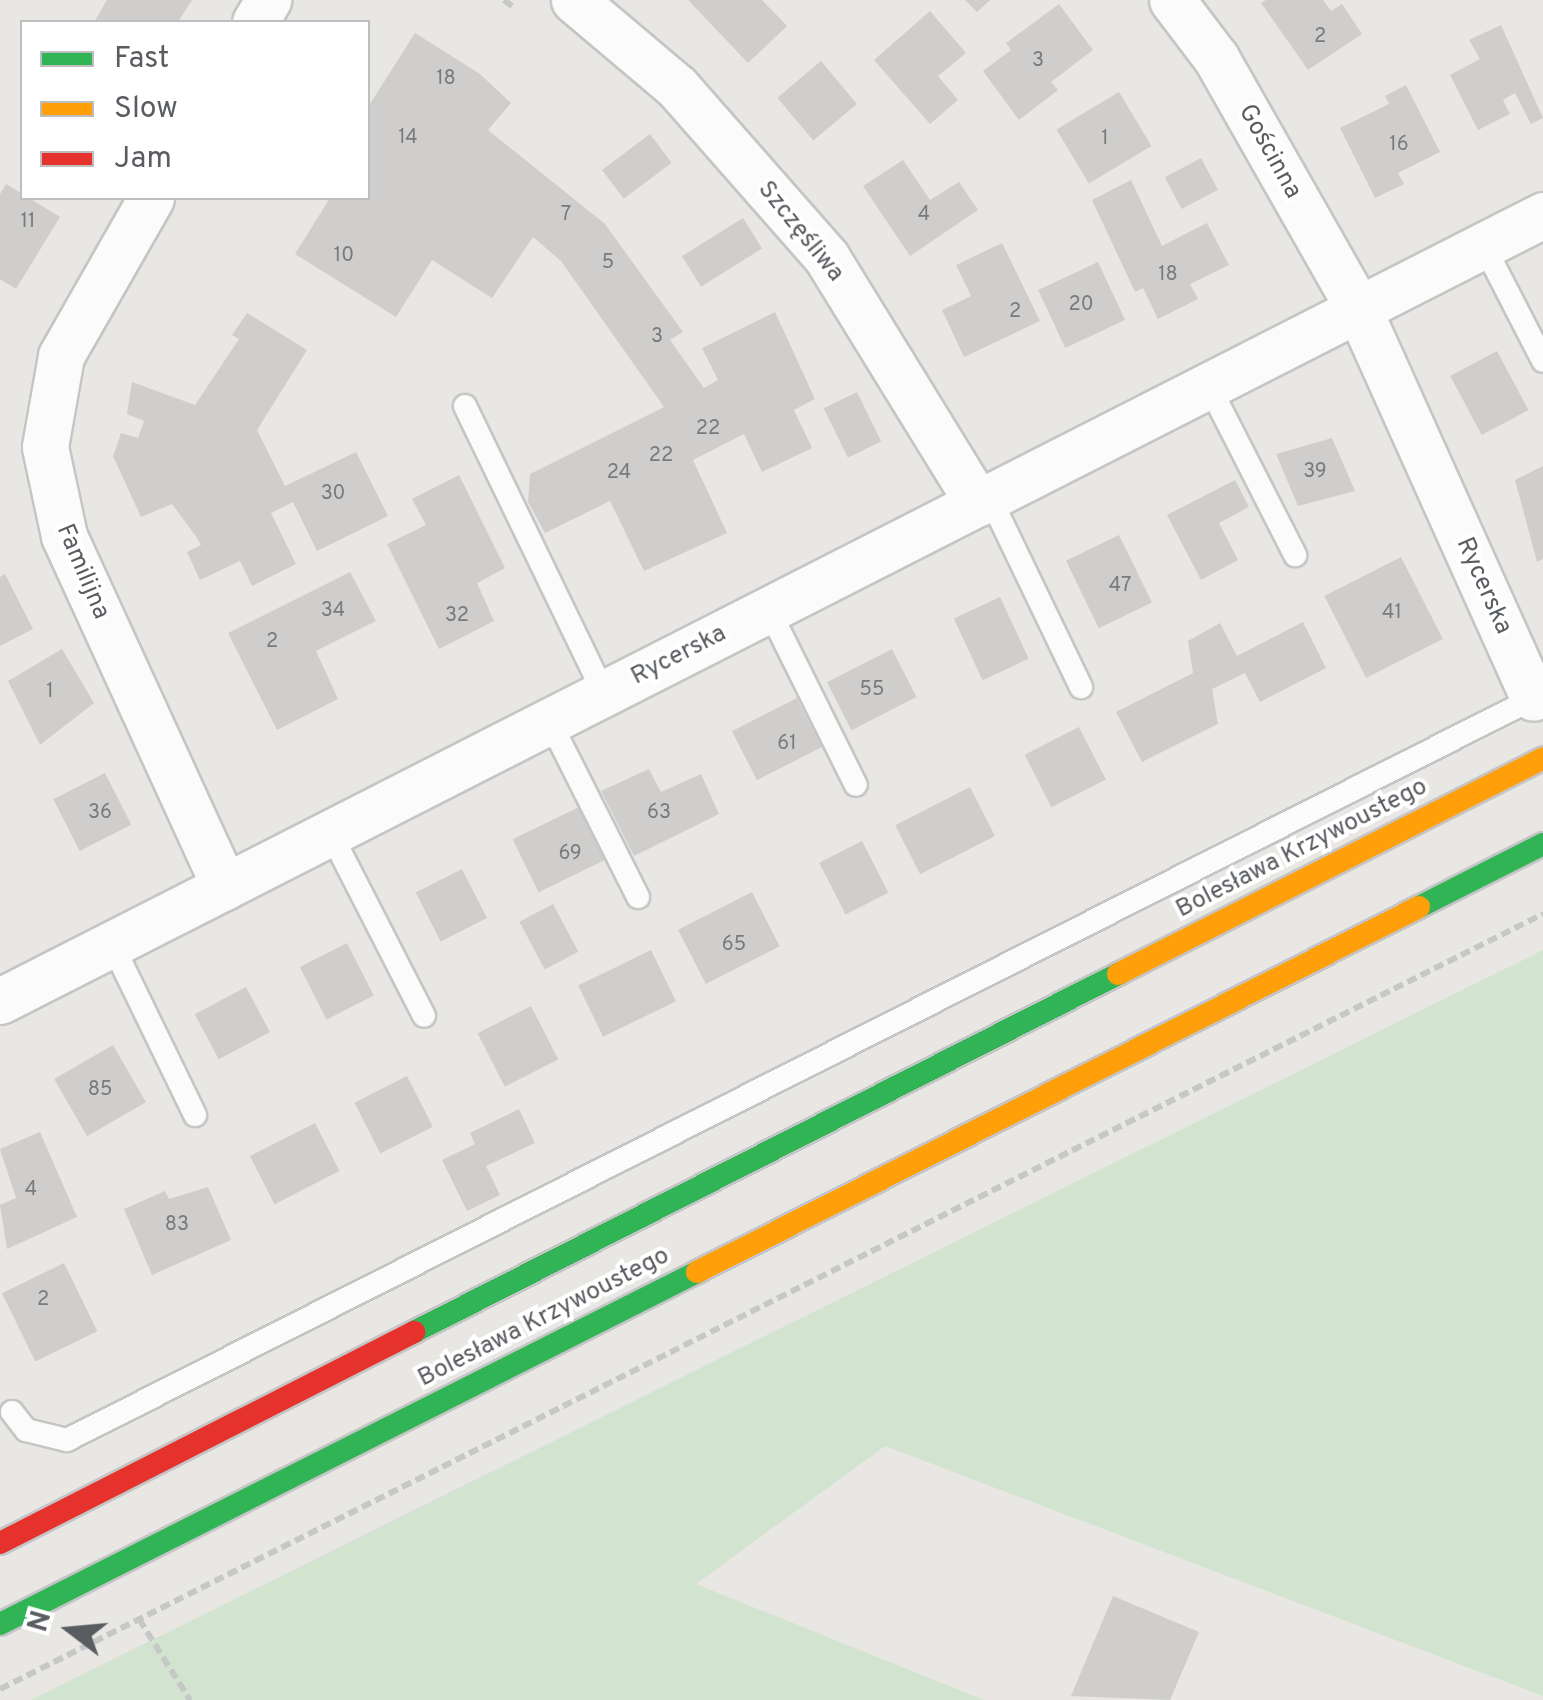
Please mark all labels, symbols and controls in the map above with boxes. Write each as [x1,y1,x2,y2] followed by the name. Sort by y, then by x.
[20,20,370,200] legend
[1314,25,1326,49] house number: 2
[114,41,169,78] text: Fast
[1032,49,1044,73] house number: 3
[436,67,456,91] house number: 18
[114,91,178,128] text: Slow
[1231,100,1307,204] street label: Gościnna
[398,126,418,150] house number: 14
[1101,127,1109,151] house number: 1
[1389,133,1409,157] house number: 16
[114,141,172,178] text: Jam
[750,176,850,288] street label: Szczęśliwa
[561,203,571,227] house number: 7
[918,203,930,227] house number: 4
[21,210,35,234] house number: 11
[334,244,354,268] house number: 10
[602,251,614,275] house number: 5
[1158,263,1178,287] house number: 18
[1068,293,1094,317] house number: 20
[1009,300,1021,324] house number: 2
[651,325,663,349] house number: 3
[696,417,720,441] house number: 22
[649,444,673,468] house number: 22
[1303,460,1327,484] house number: 39
[607,461,631,485] house number: 24
[321,482,345,506] house number: 30
[49,520,115,624] street label: Familijna
[1448,533,1518,639] street label: Rycerska
[1109,574,1131,598] house number: 47
[321,599,345,623] house number: 34
[1382,601,1402,625] house number: 41
[445,604,469,628] house number: 32
[626,619,732,693] street label: Rycerska
[266,630,278,654] house number: 2
[860,678,884,702] house number: 55
[46,680,54,704] house number: 1
[777,732,797,756] house number: 61
[1171,773,1433,925] street label: Bolesława Krzywoustego
[88,801,112,825] house number: 36
[647,801,671,825] house number: 63
[558,842,582,866] house number: 69
[722,933,746,957] house number: 65
[88,1078,112,1102] house number: 85
[25,1178,37,1202] house number: 4
[165,1213,189,1237] house number: 83
[413,1242,675,1394] street label: Bolesława Krzywoustego
[37,1288,49,1312] house number: 2
[20,1580,120,1680] north arrow
[21,1607,61,1636] text: N

